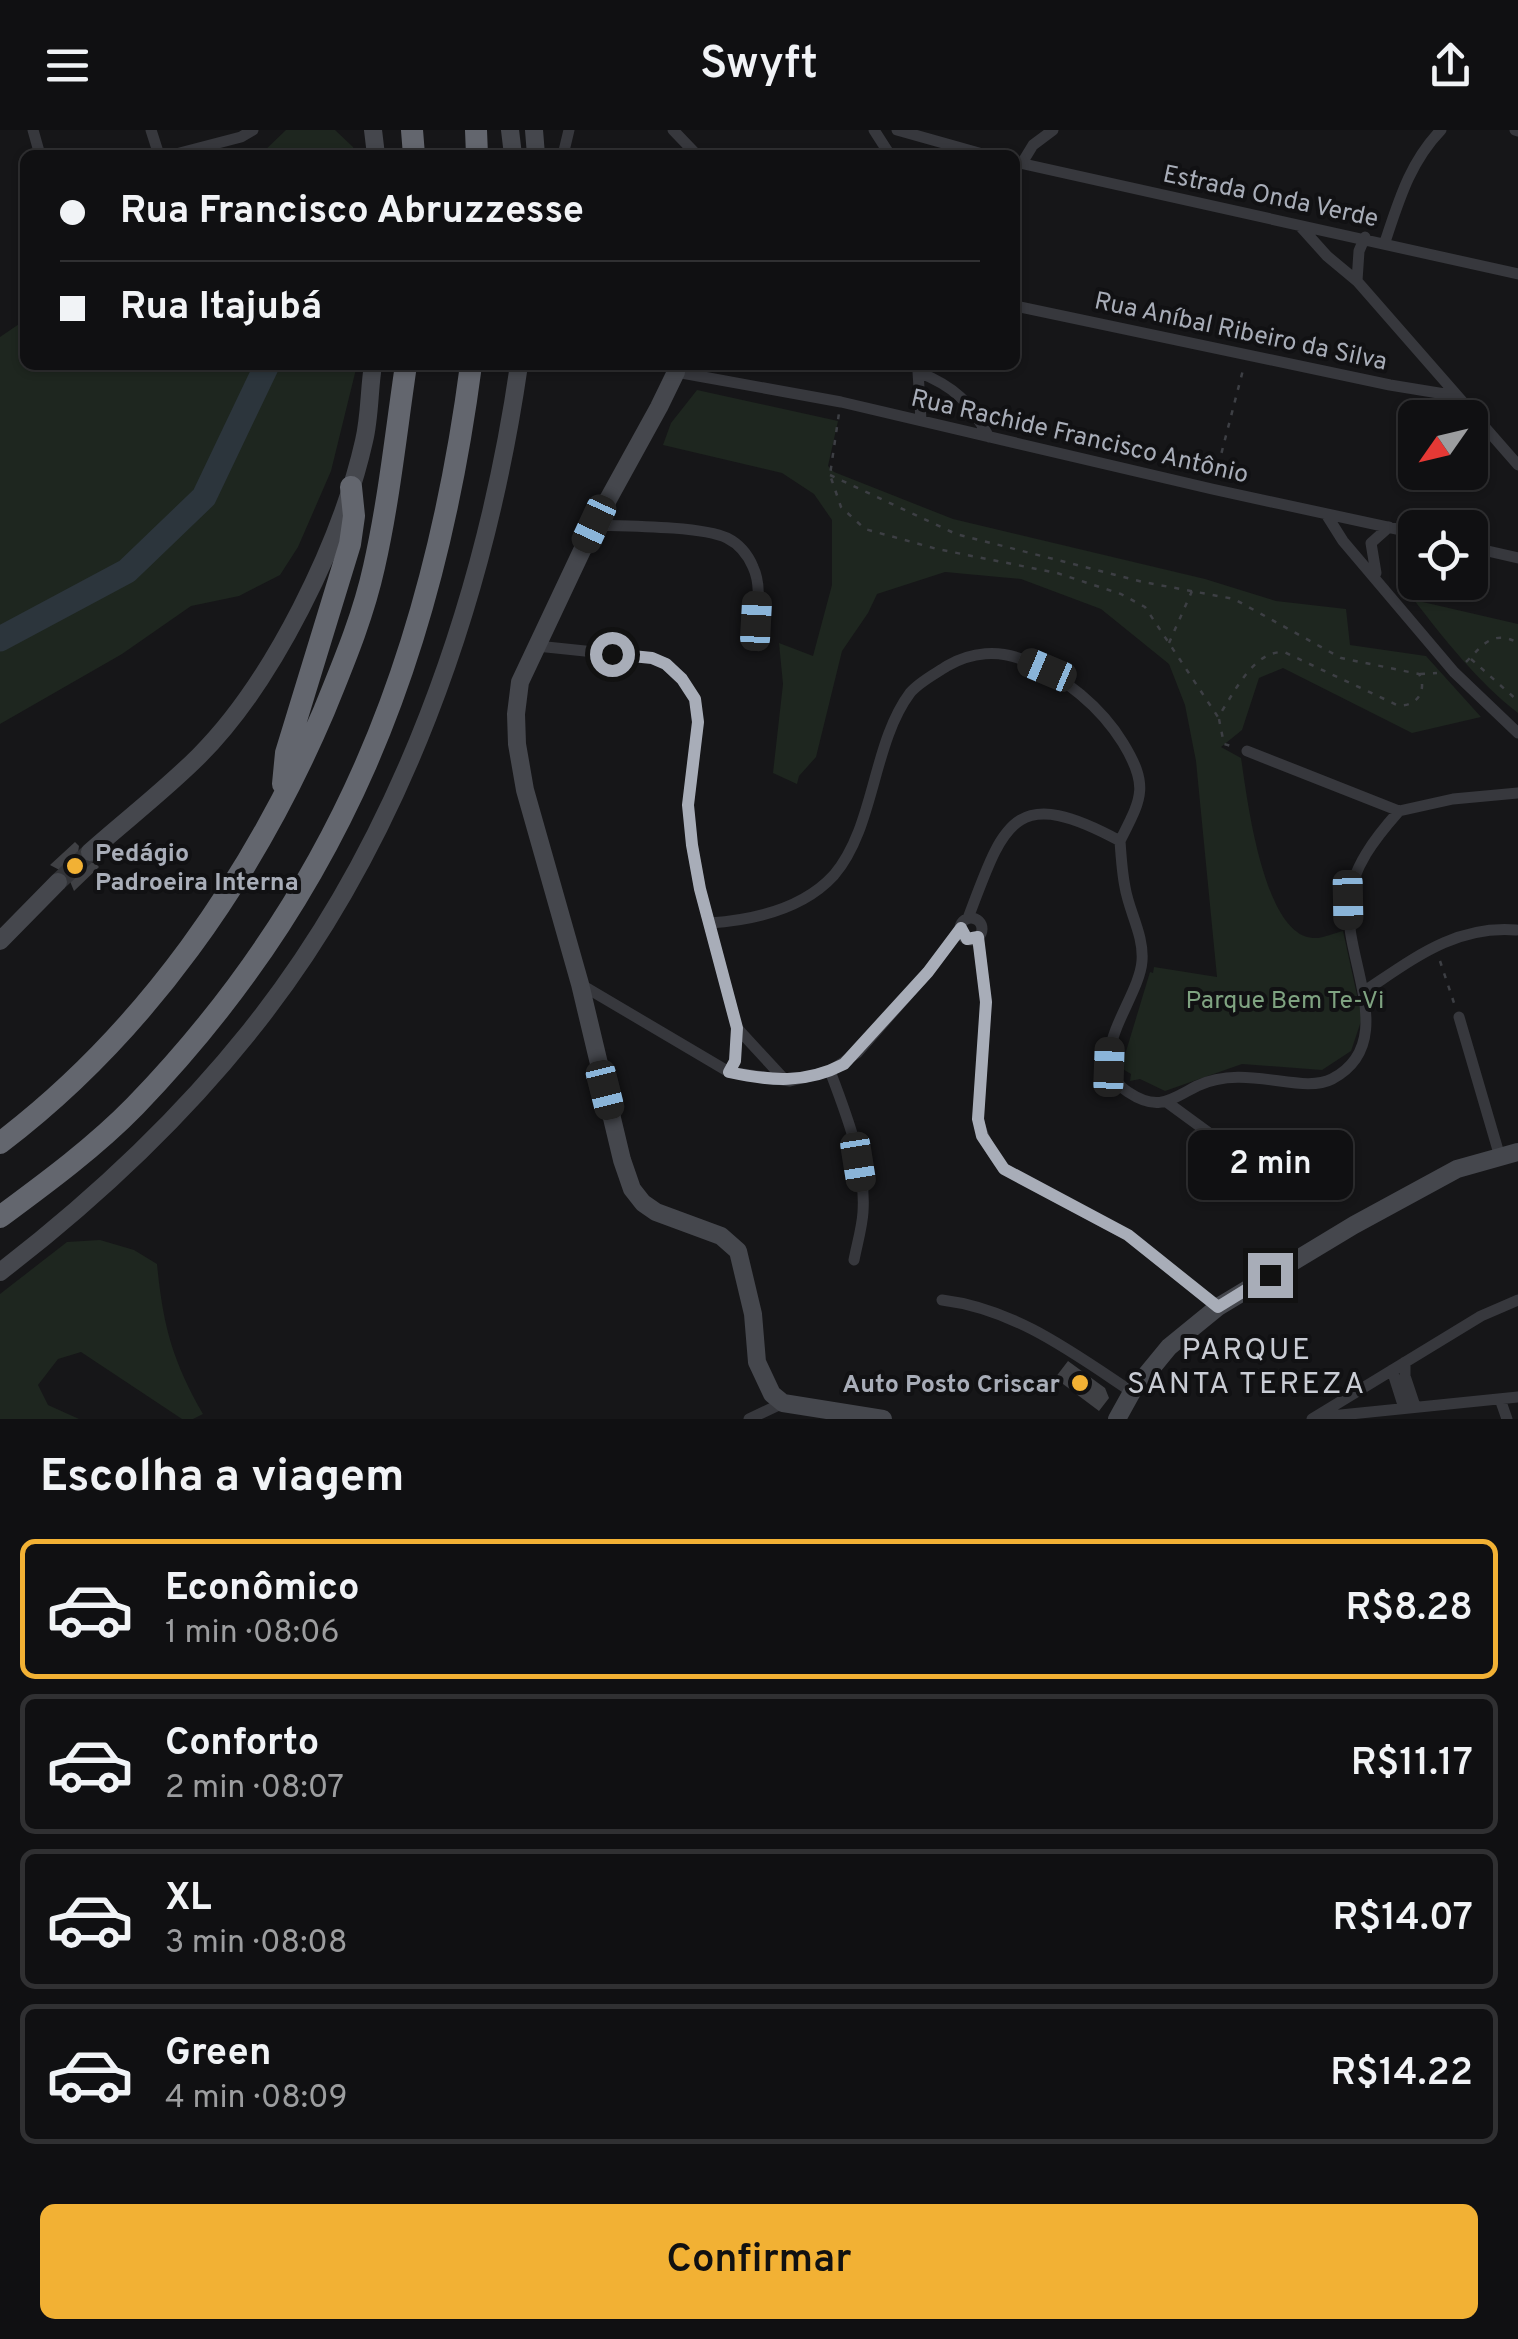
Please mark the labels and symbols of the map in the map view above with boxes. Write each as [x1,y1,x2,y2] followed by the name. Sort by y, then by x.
[1160,159,1381,236] street label: Estrada Onda Verde
[1091,286,1390,380] street label: Rua Aníbal Ribeiro da Silva
[907,383,1251,492] street label: Rua Rachide Francisco Antônio
[1398,400,1488,490] north arrow
[568,490,620,558] car
[739,590,773,652] car
[590,632,635,677] route start
[1014,644,1080,696] car
[95,839,299,900] place label: Pedágio Padroeira Interna
[64,855,86,877] marker: Pedágio Padroeira Interna
[1332,870,1364,930] car
[1186,986,1384,1018] park label: Parque Bem Te-Vi
[1093,1036,1125,1098] car
[583,1057,627,1123] car
[838,1130,878,1194] car
[1188,1130,1352,1200] callout: 2 min
[1248,1253,1293,1298] route end
[1127,1333,1367,1404] district label: PARQUE SANTA TEREZA
[842,1370,1061,1402] place label: Auto Posto Criscar
[1069,1372,1091,1394] marker: Auto Posto Criscar

